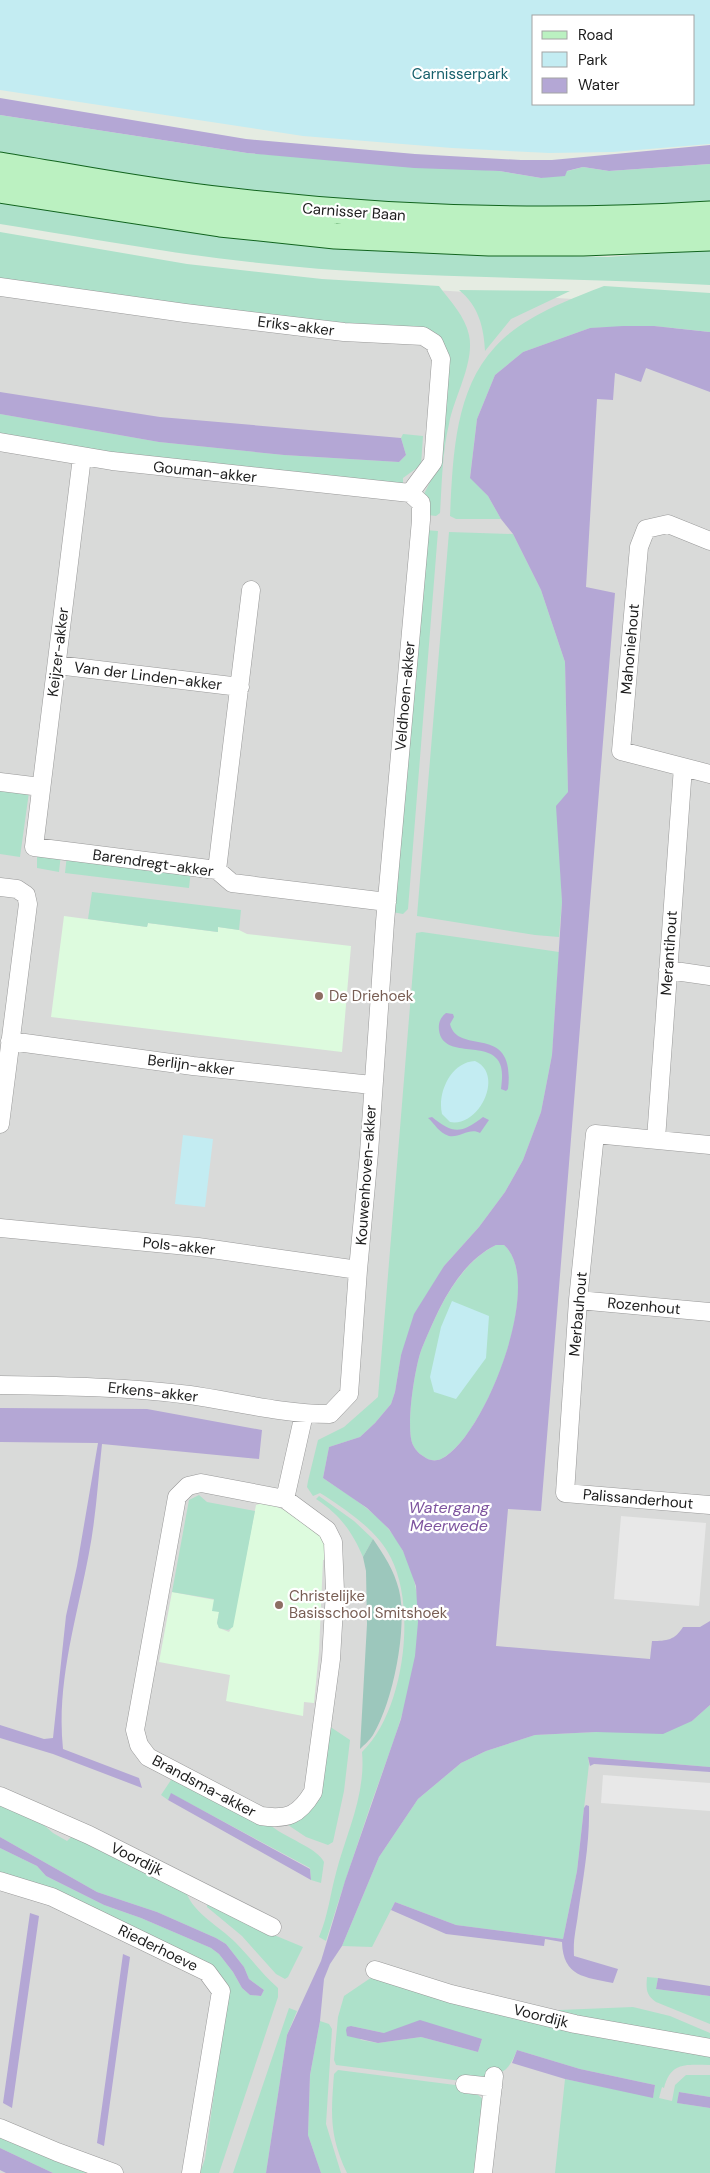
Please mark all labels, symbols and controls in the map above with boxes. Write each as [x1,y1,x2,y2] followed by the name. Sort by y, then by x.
[532,15,695,105] legend
[578,25,613,45] text: Road
[578,50,608,70] text: Park
[412,64,509,84] park label: Carnisserpark
[578,75,620,95] text: Water
[302,198,406,226] street label: Carnisser Baan
[256,311,336,341] street label: Eriks-akker
[152,457,258,487] street label: Gouman-akker
[616,603,644,695] street label: Mahoniehout
[43,606,73,698] street label: Keijzer-akker
[390,640,420,752] street label: Veldhoen-akker
[73,657,224,695] street label: Van der Linden-akker
[91,845,215,881] street label: Barendregt-akker
[656,910,682,996] street label: Merantihout
[329,986,414,1006] place label: De Driehoek
[313,990,325,1002] marker: De Driehoek
[146,1050,236,1080] street label: Berlijn-akker
[351,1104,381,1246] street label: Kouwenhoven-akker
[142,1232,217,1260] street label: Pols-akker
[564,1271,592,1357] street label: Merbauhout
[607,1293,682,1319] street label: Rozenhout
[107,1377,200,1407] street label: Erkens-akker
[582,1484,694,1514] street label: Palissanderhout
[409,1497,490,1536] water label: Watergang Meerwede
[289,1586,448,1623] place label: Christelijke Basisschool Smitshoek
[273,1599,285,1611] marker: Christelijke Basisschool Smitshoek
[149,1750,260,1822] street label: Brandsma-akker
[107,1838,167,1881] street label: Voordijk
[115,1920,201,1976] street label: Riederhoeve
[511,1999,571,2033] street label: Voordijk

